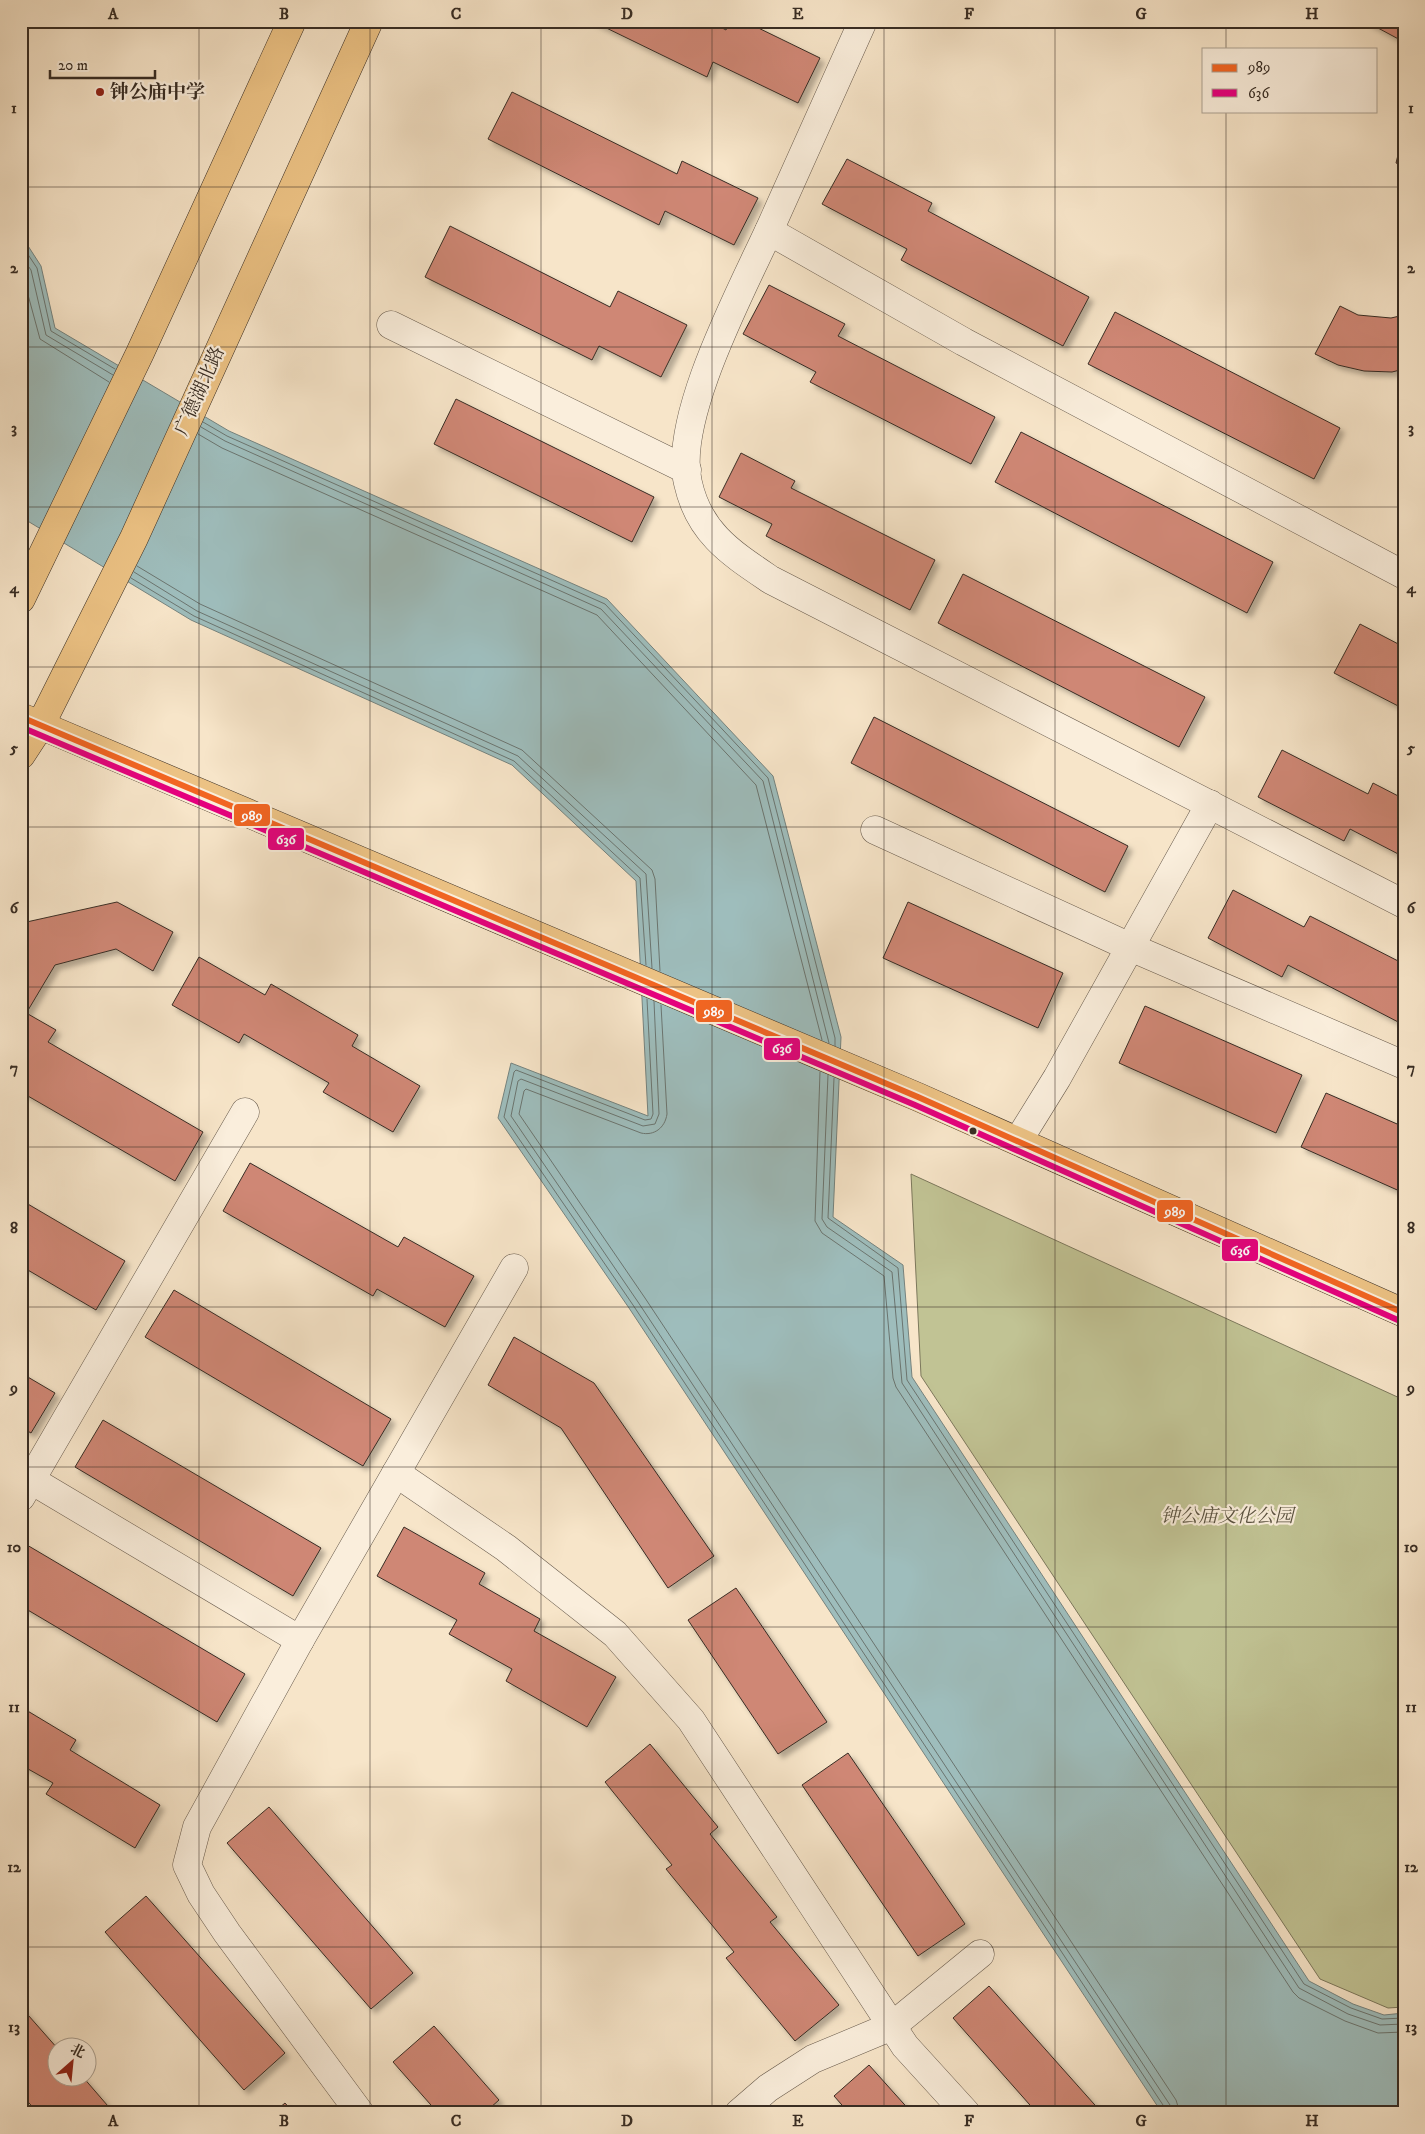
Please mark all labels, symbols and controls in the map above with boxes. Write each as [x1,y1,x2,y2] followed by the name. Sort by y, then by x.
[107,4,119,24] text: A
[279,4,289,24] text: B
[451,4,461,24] text: C
[621,4,633,24] text: D
[792,4,804,24] text: E
[964,4,974,24] text: F
[1135,4,1147,24] text: G
[1305,4,1319,24] text: H
[50,48,155,80] scale bar
[1202,48,1378,112] legend
[58,56,88,75] text: 20 m
[1247,58,1270,77] text: 989
[110,81,205,104] place label: 钟公庙中学
[1248,84,1270,103] text: 636
[94,86,106,98] marker: 钟公庙中学
[11,98,17,118] text: 1
[1408,98,1414,118] text: 1
[10,258,19,278] text: 2
[1407,258,1416,278] text: 2
[170,343,230,439] street label: 广德湖北路
[11,418,17,438] text: 3
[1408,418,1414,438] text: 3
[8,578,19,598] text: 4
[1405,578,1416,598] text: 4
[9,738,18,758] text: 5
[1406,738,1415,758] text: 5
[233,803,271,827] line badge: 989
[241,807,263,825] text: 989
[267,827,305,851] line badge: 636
[276,831,297,849] text: 636
[10,898,20,918] text: 6
[1407,898,1417,918] text: 6
[695,999,733,1023] line badge: 989
[703,1003,725,1021] text: 989
[763,1037,801,1061] line badge: 636
[772,1040,793,1058] text: 636
[10,1058,18,1078] text: 7
[1407,1058,1415,1078] text: 7
[968,1126,978,1136] unlabelled marker
[1156,1199,1194,1223] line badge: 989
[1164,1203,1186,1221] text: 989
[10,1218,18,1238] text: 8
[1407,1218,1415,1238] text: 8
[1221,1238,1259,1262] line badge: 636
[1230,1242,1251,1260] text: 636
[9,1378,18,1398] text: 9
[1406,1378,1415,1398] text: 9
[1160,1505,1296,1528] park label: 钟公庙文化公园
[7,1537,22,1557] text: 10
[1404,1537,1419,1557] text: 10
[8,1697,20,1717] text: 11
[1405,1697,1417,1717] text: 11
[7,1857,22,1877] text: 12
[1404,1857,1419,1877] text: 12
[8,2017,20,2037] text: 13
[1405,2017,1417,2037] text: 13
[48,2036,98,2086] north arrow
[67,2040,88,2063] text: 北
[107,2111,119,2131] text: A
[279,2111,289,2131] text: B
[451,2111,461,2131] text: C
[621,2111,633,2131] text: D
[792,2111,804,2131] text: E
[964,2111,974,2131] text: F
[1135,2111,1147,2131] text: G
[1305,2111,1319,2131] text: H

